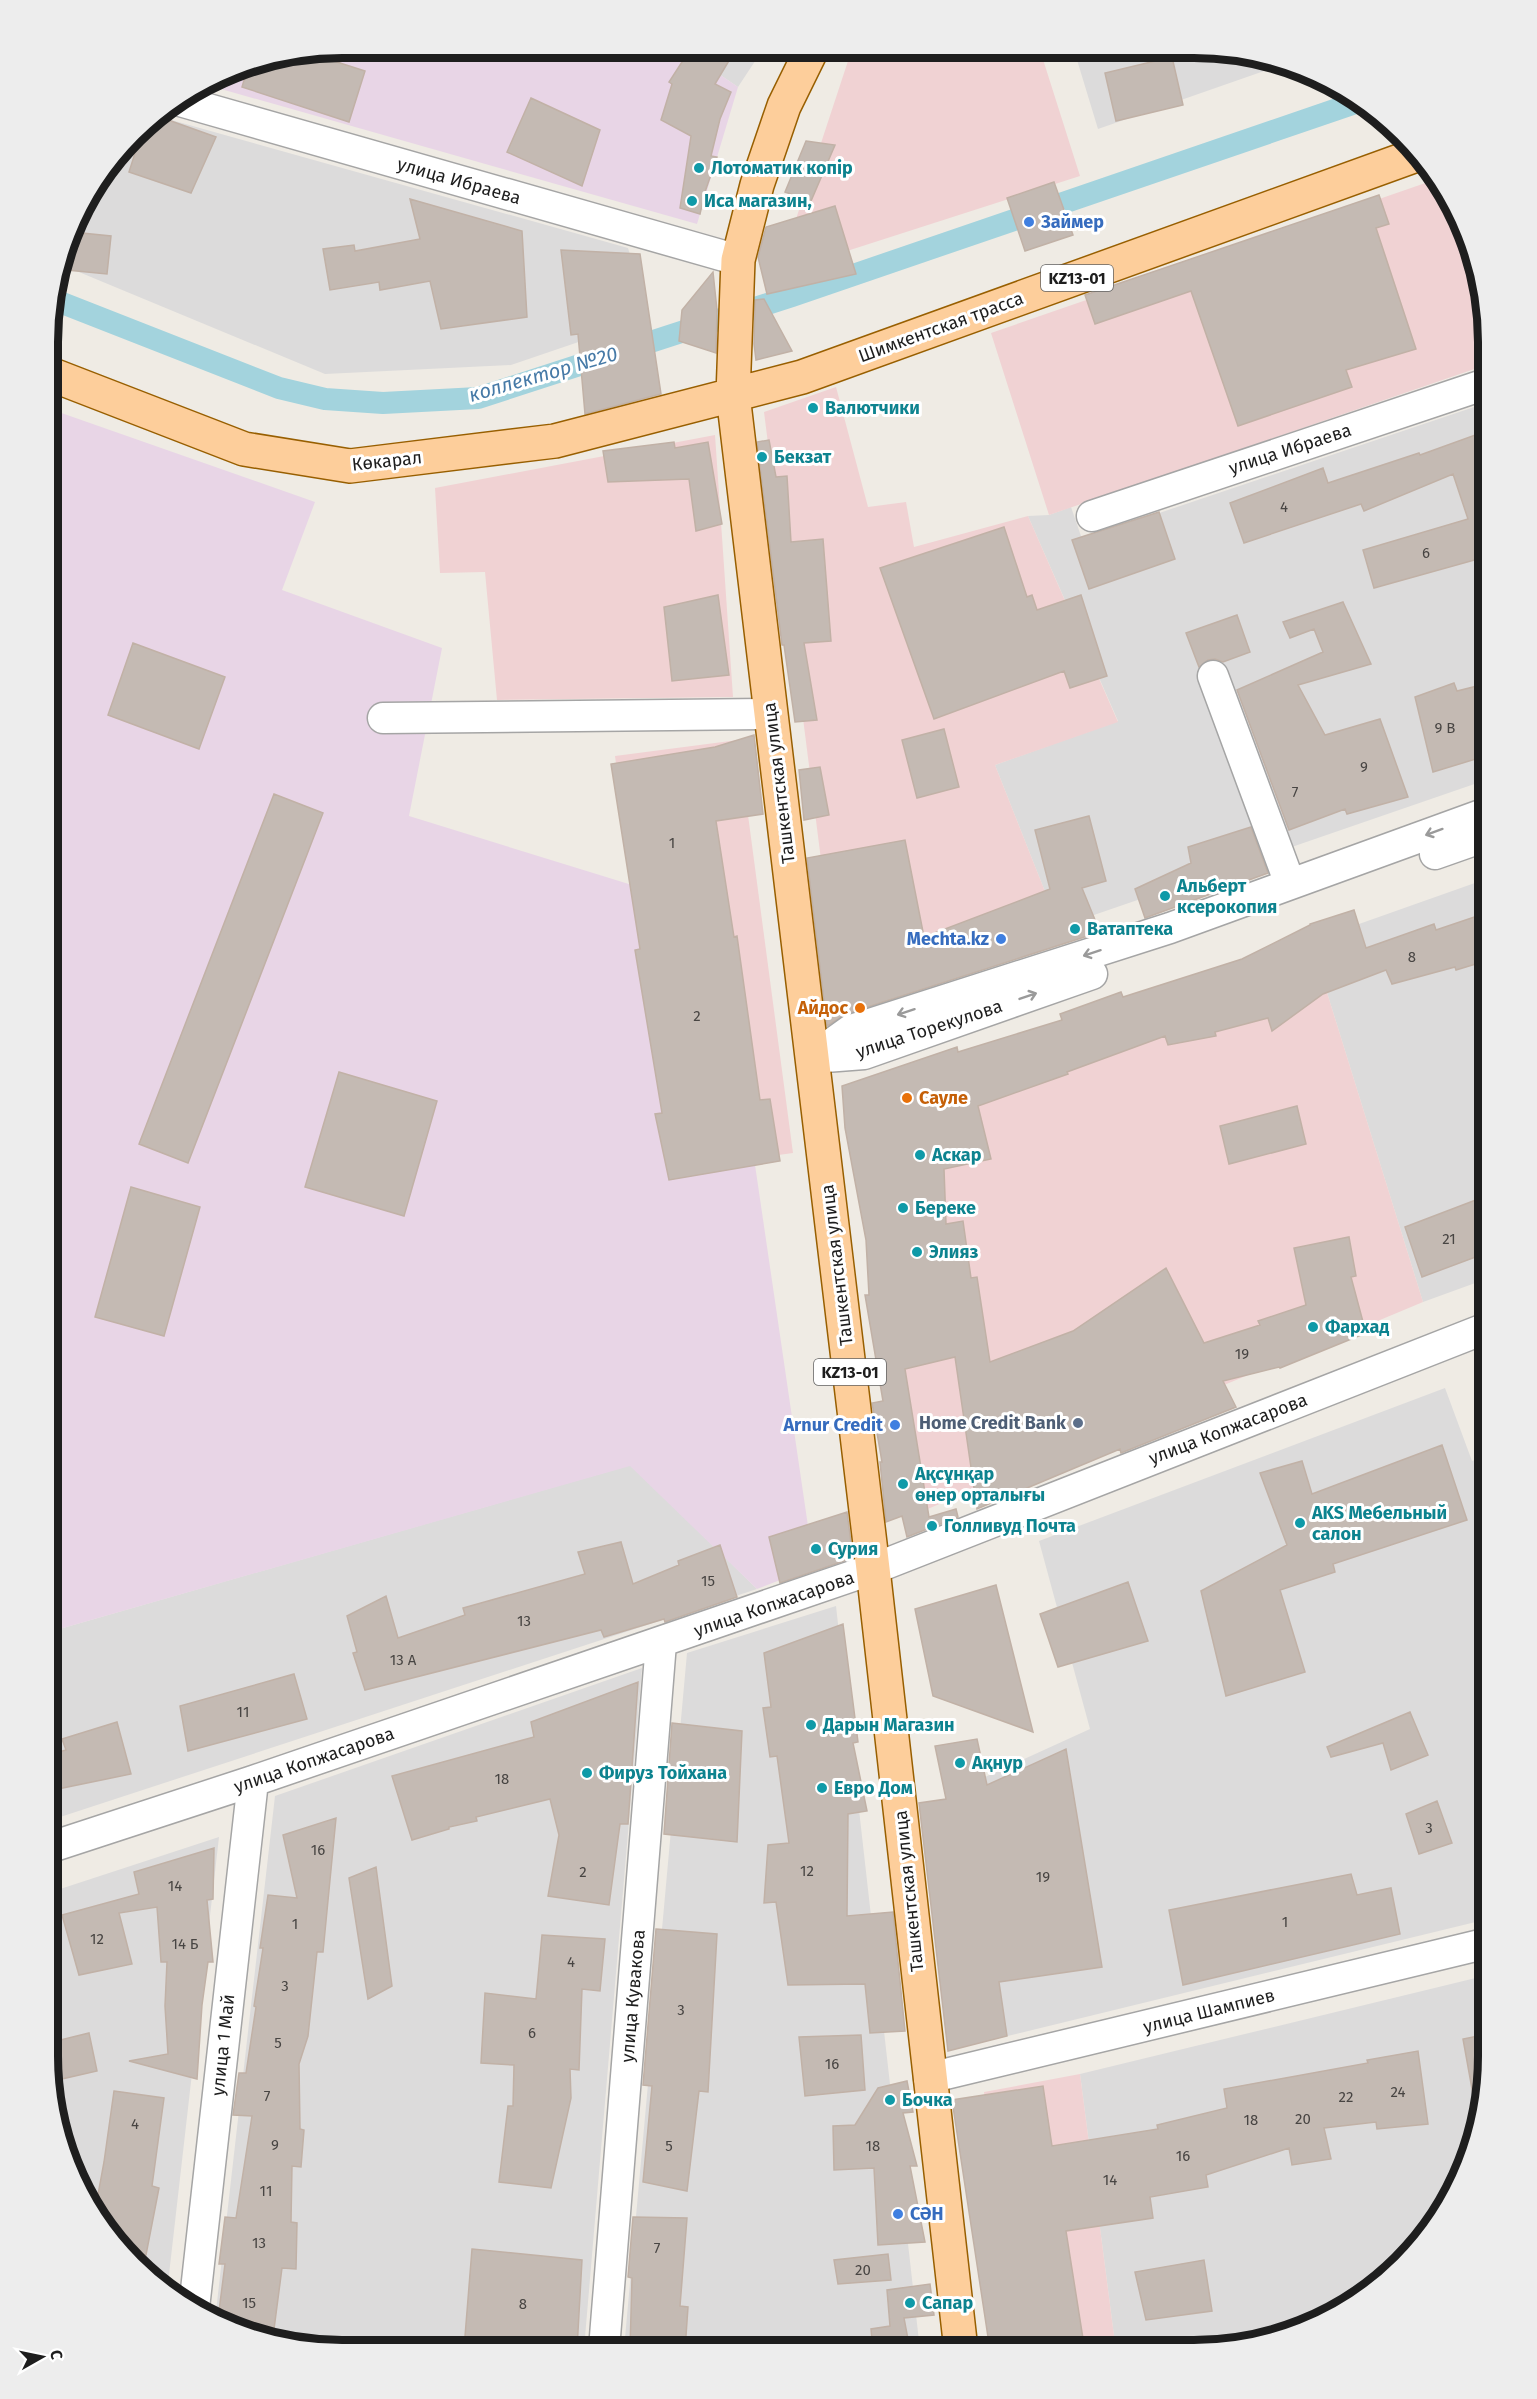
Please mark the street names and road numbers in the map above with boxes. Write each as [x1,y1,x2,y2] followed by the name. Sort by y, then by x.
[395,153,523,209] street label: улица Ибраева
[1041,265,1113,291] road number: KZ13-01
[856,287,1026,367] street label: Шимкентская трасса
[1226,419,1354,479] street label: улица Ибраева
[351,446,423,476] street label: Көкарал
[758,701,800,865] street label: Ташкентская улица
[853,995,1005,1063] street label: улица Торекулова
[816,1183,858,1347] street label: Ташкентская улица
[814,1359,886,1385] road number: KZ13-01
[1146,1389,1310,1469] street label: улица Копжасарова
[691,1566,857,1642] street label: улица Копжасарова
[231,1722,397,1798] street label: улица Копжасарова
[890,1809,928,1973] street label: Ташкентская улица
[616,1929,650,2063] street label: улица Кувакова
[1141,1984,1277,2038] street label: улица Шампиев
[207,1993,239,2097] street label: улица 1 Май

